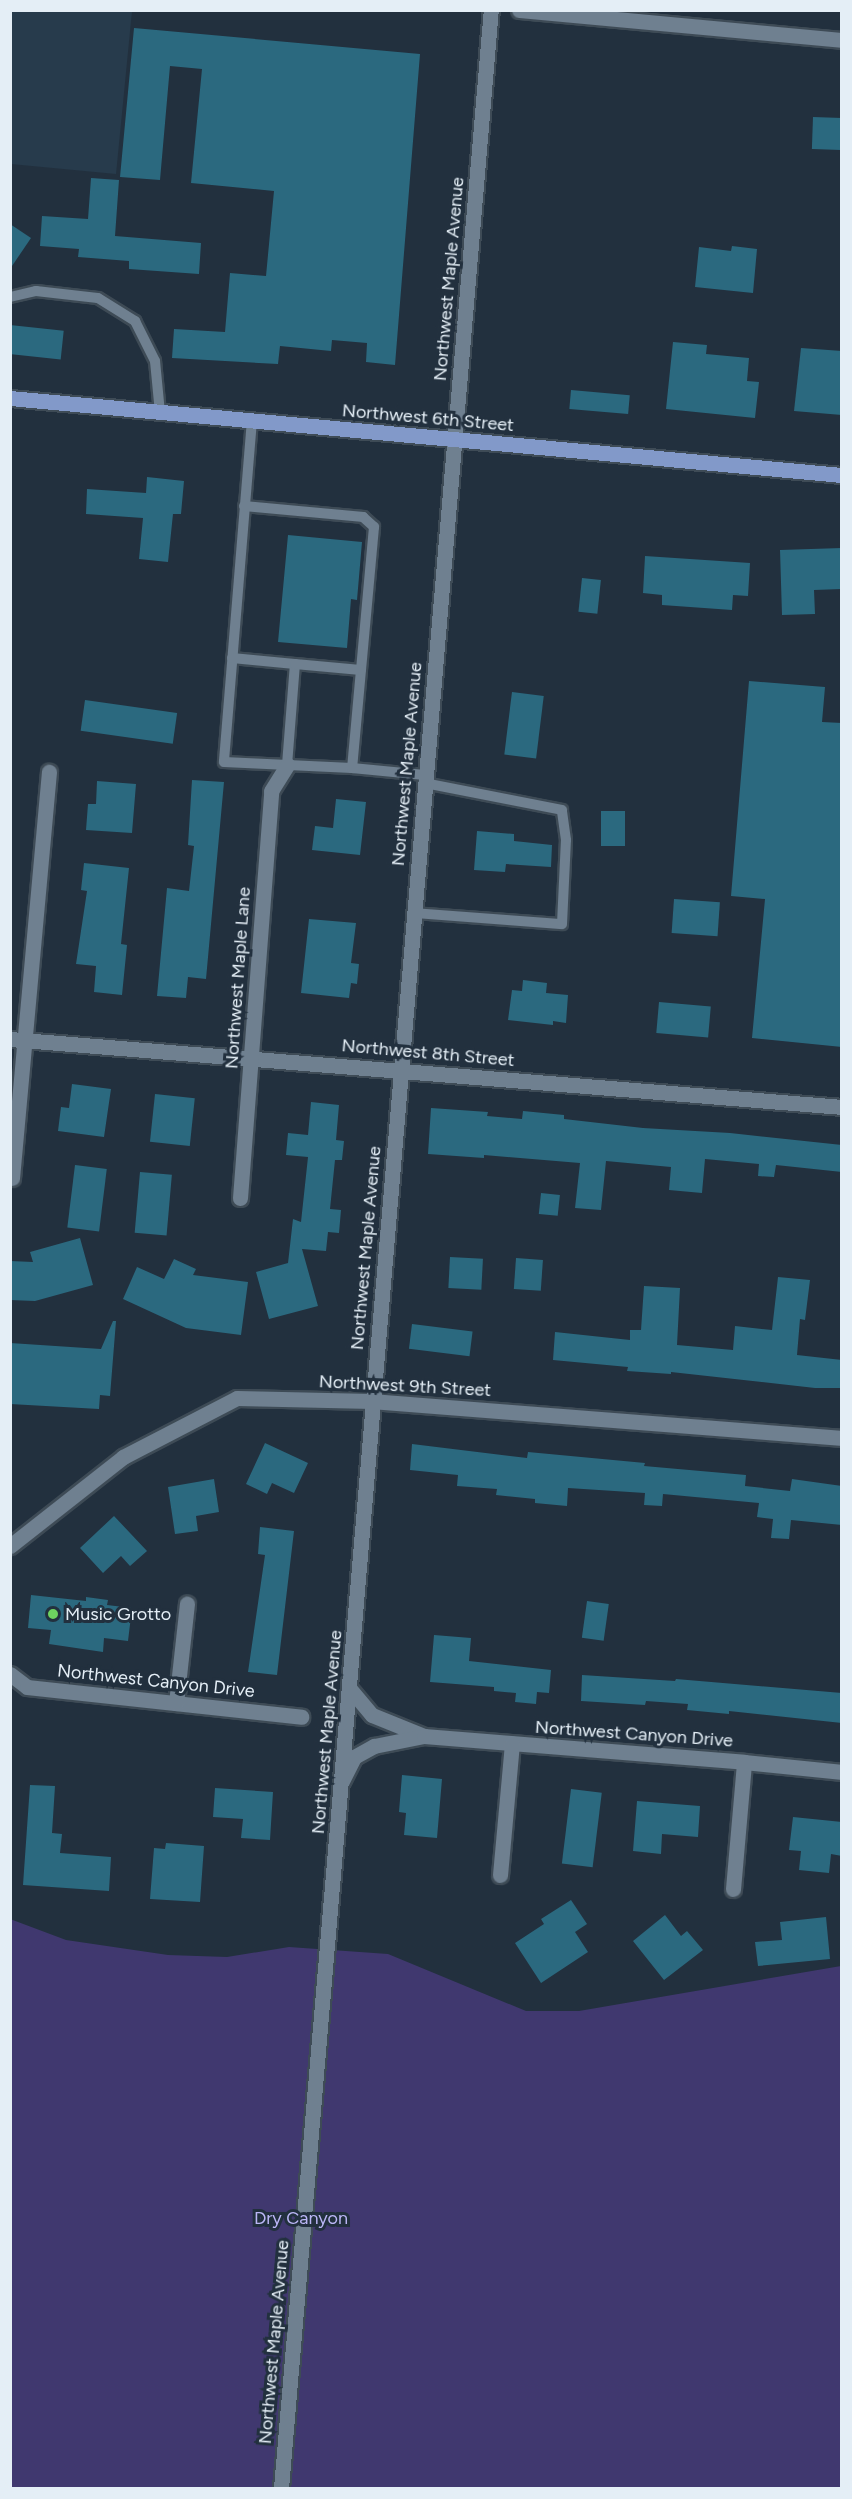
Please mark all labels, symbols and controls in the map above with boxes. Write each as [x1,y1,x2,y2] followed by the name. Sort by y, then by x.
[429,176,469,382] street label: Northwest Maple Avenue
[341,400,515,436] street label: Northwest 6th Street
[387,661,427,867] street label: Northwest Maple Avenue
[221,886,255,1070] street label: Northwest Maple Lane
[341,1035,515,1071] street label: Northwest 8th Street
[346,1145,386,1351] street label: Northwest Maple Avenue
[318,1371,492,1401] street label: Northwest 9th Street
[65,1603,171,1625] place label: Music Grotto
[46,1607,60,1621] marker: Music Grotto
[307,1629,347,1835] street label: Northwest Maple Avenue
[56,1660,256,1702] street label: Northwest Canyon Drive
[534,1716,734,1752] street label: Northwest Canyon Drive
[254,2207,348,2229] park label: Dry Canyon
[254,2239,294,2445] street label: Northwest Maple Avenue

